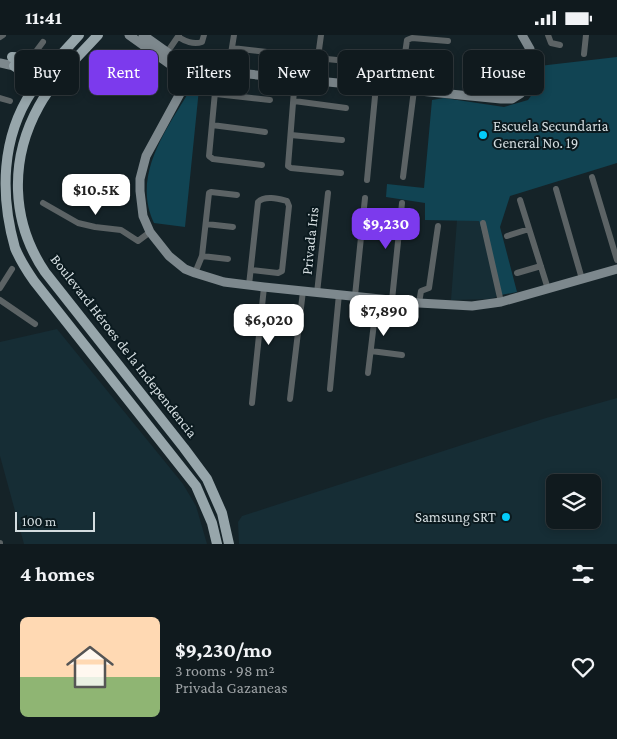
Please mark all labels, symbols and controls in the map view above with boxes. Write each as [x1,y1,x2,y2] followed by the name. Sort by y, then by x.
[25,7,62,28] text: 11:41
[15,50,79,95] chip: Buy
[89,50,158,95] chip: Rent
[168,50,249,95] chip: Filters
[259,50,328,95] chip: New
[338,50,453,95] chip: Apartment
[463,50,544,95] chip: House
[493,118,608,151] place label: Escuela Secundaria General No. 19
[477,129,489,141] marker: Escuela Secundaria General No. 19
[55,173,137,216] pin: $10.5K
[73,181,119,198] text: $10.5K
[298,206,322,276] street label: Privada Iris
[345,207,427,250] pin: $9,230
[363,215,409,232] text: $9,230
[47,251,201,441] street label: Boulevard Héroes de la Independencia
[343,295,425,337] pin: $7,890
[360,302,408,319] text: $7,890
[228,303,310,346] pin: $6,020
[245,311,293,328] text: $6,020
[546,474,601,529] map controls
[546,474,601,529] button: layers
[15,509,95,532] scale bar
[415,509,496,526] place label: Samsung SRT
[500,511,512,523] marker: Samsung SRT
[22,513,56,529] text: 100 m
[569,560,597,588] icon: filters
[20,562,94,586] text: 4 homes
[60,637,120,697] icon: home
[175,638,272,662] text: $9,230/mo
[569,653,597,681] icon: heart
[175,662,275,679] text: 3 rooms · 98 m²
[175,679,287,696] text: Privada Gazaneas

